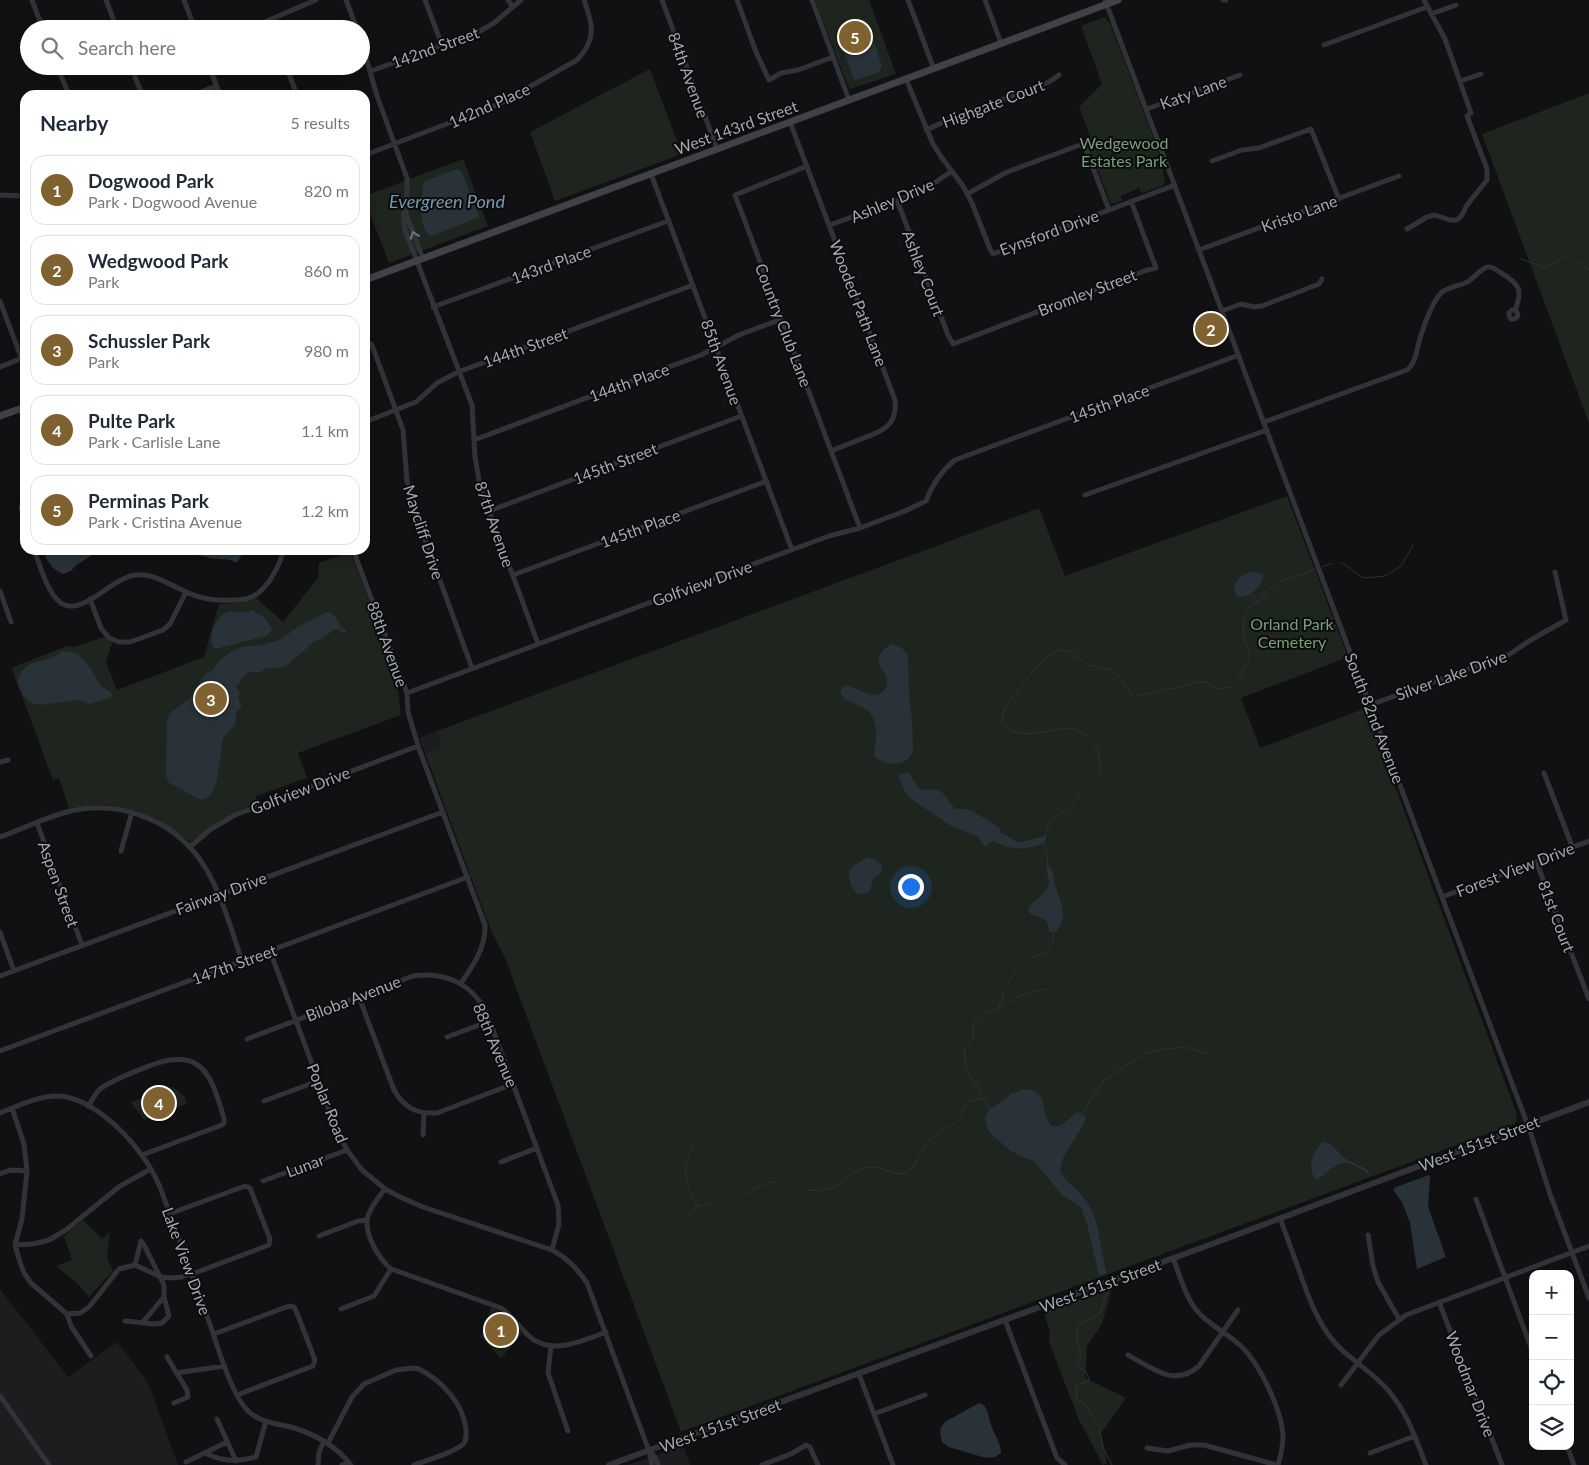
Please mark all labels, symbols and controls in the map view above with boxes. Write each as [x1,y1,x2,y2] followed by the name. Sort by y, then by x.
[839,18,871,56] pin: 5
[20,20,370,75] search box
[389,22,482,72] street label: 142nd Street
[665,30,713,120] street label: 84th Avenue
[38,34,66,62] icon: search
[78,36,176,59] text: Search here
[1157,71,1229,113] street label: Katy Lane
[939,75,1047,131] street label: Highgate Court
[445,79,533,131] street label: 142nd Place
[672,96,800,158] street label: West 143rd Street
[40,110,108,135] text: Nearby
[290,113,350,132] text: 5 results
[1079,133,1169,170] park label: Wedgewood Estates Park
[88,169,214,192] text: Dogwood Park
[847,174,937,226] street label: Ashley Drive
[52,181,62,200] text: 1
[304,181,349,200] text: 820 m
[389,190,505,212] water label: Evergreen Pond
[1258,190,1340,236] street label: Kristo Lane
[88,192,257,211] text: Park · Dogwood Avenue
[997,205,1101,259] street label: Eynsford Drive
[899,227,949,319] street label: Ashley Court
[410,231,420,240] one-way arrow
[826,237,892,369] street label: Wooded Path Lane
[508,241,594,287] street label: 143rd Place
[88,249,228,272] text: Wedgwood Park
[52,261,62,280] text: 2
[304,261,349,280] text: 860 m
[752,261,816,389] street label: Country Club Lane
[1035,264,1139,320] street label: Bromley Street
[88,272,119,291] text: Park
[1195,310,1227,348] pin: 2
[698,317,746,407] street label: 85th Avenue
[480,323,570,371] street label: 144th Street
[88,329,210,352] text: Schussler Park
[52,341,62,360] text: 3
[304,341,349,360] text: 980 m
[88,352,119,371] text: Park
[586,359,672,405] street label: 144th Place
[1066,380,1152,426] street label: 145th Place
[88,409,175,432] text: Pulte Park
[52,421,62,440] text: 4
[301,421,349,440] text: 1.1 km
[88,432,220,451] text: Park · Carlisle Lane
[570,438,660,488] street label: 145th Street
[471,478,519,570] street label: 87th Avenue
[400,482,448,582] street label: Maycliff Drive
[88,489,209,512] text: Perminas Park
[52,501,62,520] text: 5
[301,501,349,520] text: 1.2 km
[597,505,683,551] street label: 145th Place
[88,512,242,531] text: Park · Cristina Avenue
[649,556,755,610] street label: Golfview Drive
[364,599,412,689] street label: 88th Avenue
[1250,614,1335,651] park label: Orland Park Cemetery
[1393,646,1509,704] street label: Silver Lake Drive
[1341,650,1409,786] street label: South 82nd Avenue
[195,680,227,718] pin: 3
[248,762,352,818] street label: Golfview Drive
[35,838,83,930] street label: Aspen Street
[1453,838,1577,900] street label: Forest View Drive
[173,868,269,918] street label: Fairway Drive
[898,874,924,900] your location
[1535,877,1579,955] street label: 81st Court
[189,940,279,988] street label: 147th Street
[303,971,403,1025] street label: Biloba Avenue
[470,1000,522,1090] street label: 88th Avenue
[303,1060,353,1146] street label: Poplar Road
[143,1084,175,1122] pin: 4
[1416,1111,1542,1175] street label: West 151st Street
[283,1149,327,1181] street label: Lunar
[159,1205,215,1317] street label: Lake View Drive
[1037,1254,1163,1316] street label: West 151st Street
[1529,1270,1574,1450] map controls
[1529,1270,1574,1315] button: +
[485,1311,517,1349] pin: 1
[1529,1315,1574,1360] button: −
[1442,1328,1500,1440] street label: Woodmar Drive
[1529,1360,1574,1405] button: locate
[657,1394,783,1456] street label: West 151st Street
[1529,1405,1574,1450] button: layers

